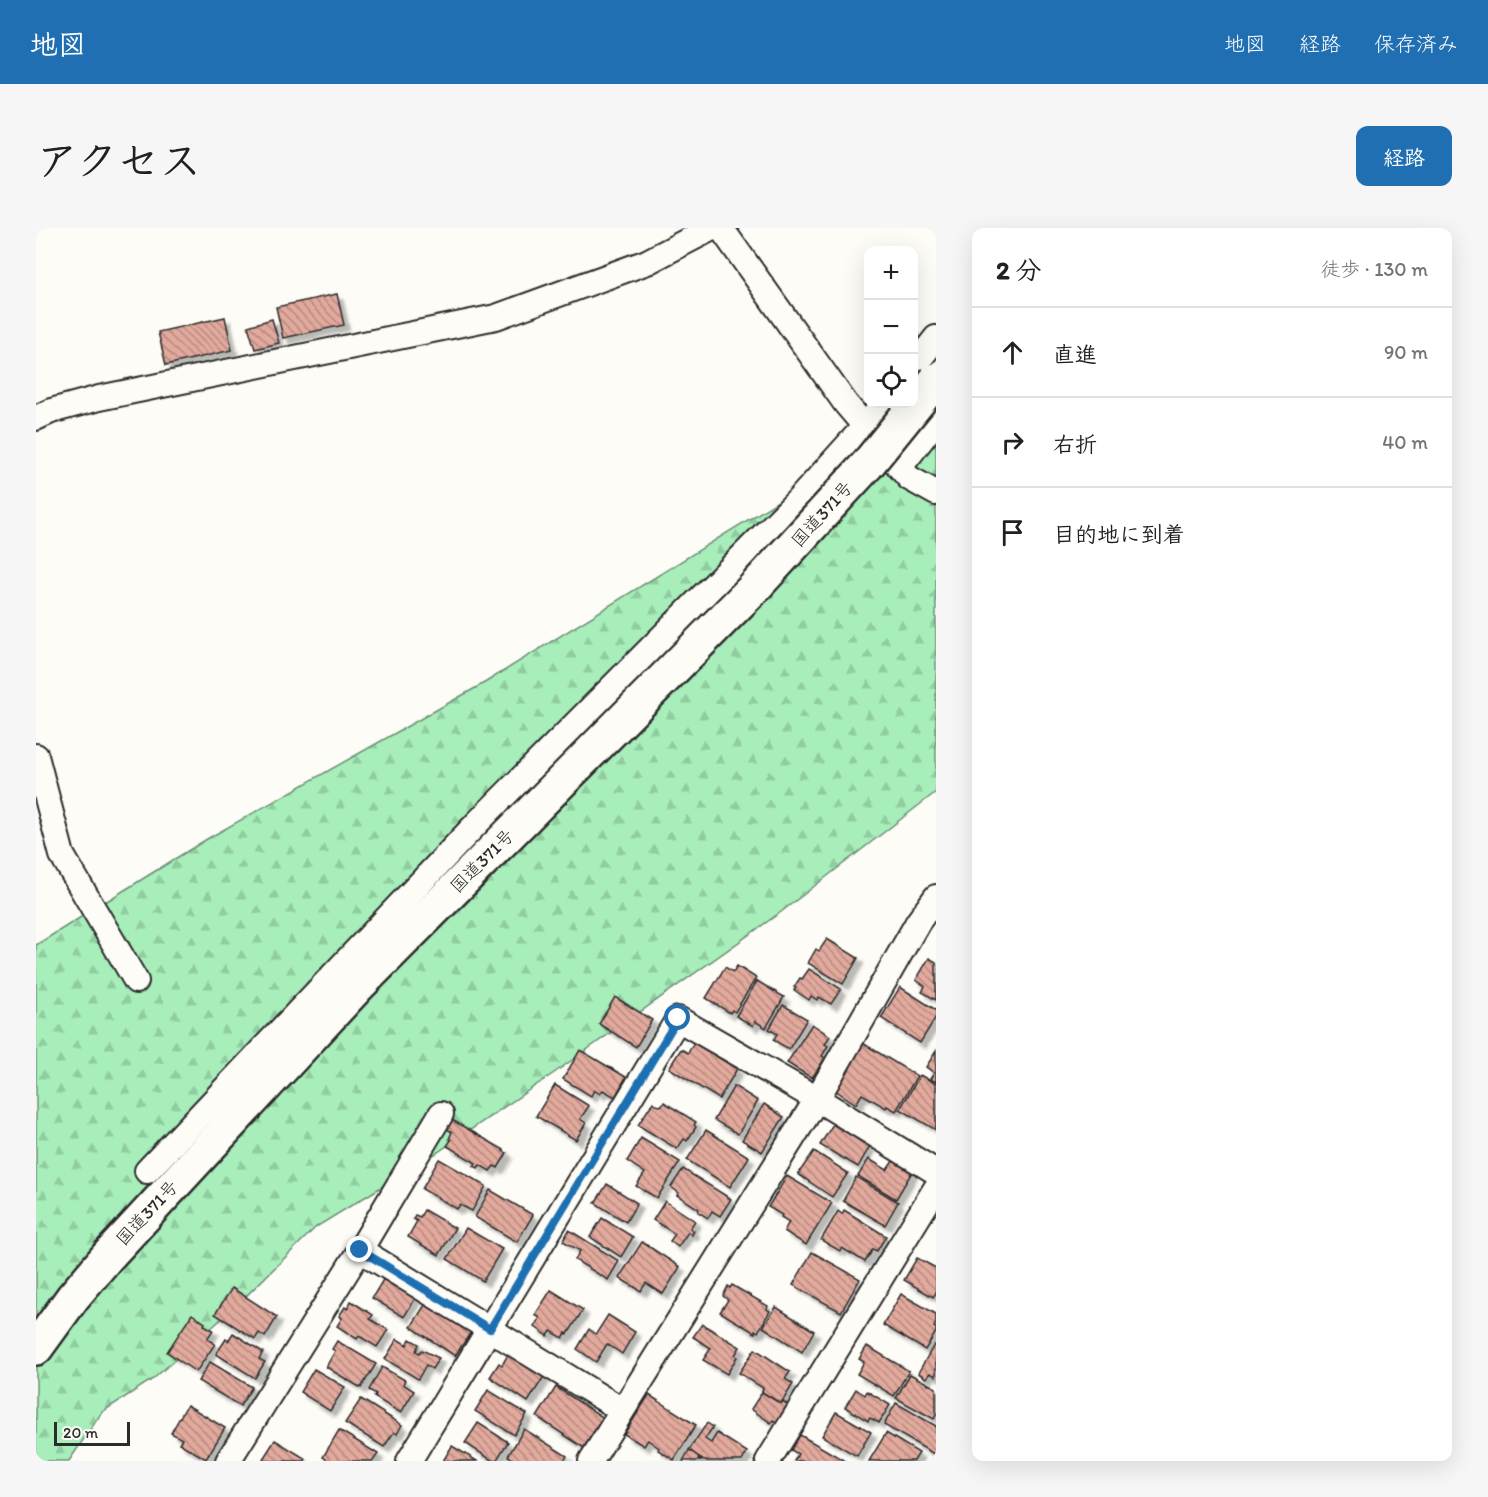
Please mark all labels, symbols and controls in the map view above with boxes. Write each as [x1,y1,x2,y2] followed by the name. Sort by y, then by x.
[30,27,86,61] text: 地図
[1224,31,1266,56] text: 地図
[1299,31,1341,56] text: 経路
[1374,31,1458,56] text: 保存済み
[1356,126,1452,186] button: 経路
[36,135,201,186] text: アクセス
[864,246,918,408] map controls
[864,246,918,300] button: +
[996,254,1042,286] text: 2 分
[1320,257,1428,281] text: 徒歩 · 130 m
[864,300,918,354] button: −
[996,336,1029,369] icon: ahead
[1384,340,1428,364] text: 90 m
[1053,341,1097,368] text: 直進
[864,354,918,408] button: locate
[996,426,1029,459] icon: right
[1382,430,1428,454] text: 40 m
[1053,431,1097,458] text: 右折
[787,477,857,551] street label: 国道371号
[996,516,1029,549] icon: arrive
[1053,521,1185,548] text: 目的地に到着
[446,825,518,897] street label: 国道371号
[664,1004,690,1030] route start
[111,1176,183,1250] street label: 国道371号
[346,1236,372,1262] route end
[54,1419,130,1446] scale bar
[63,1423,98,1442] text: 20 m

